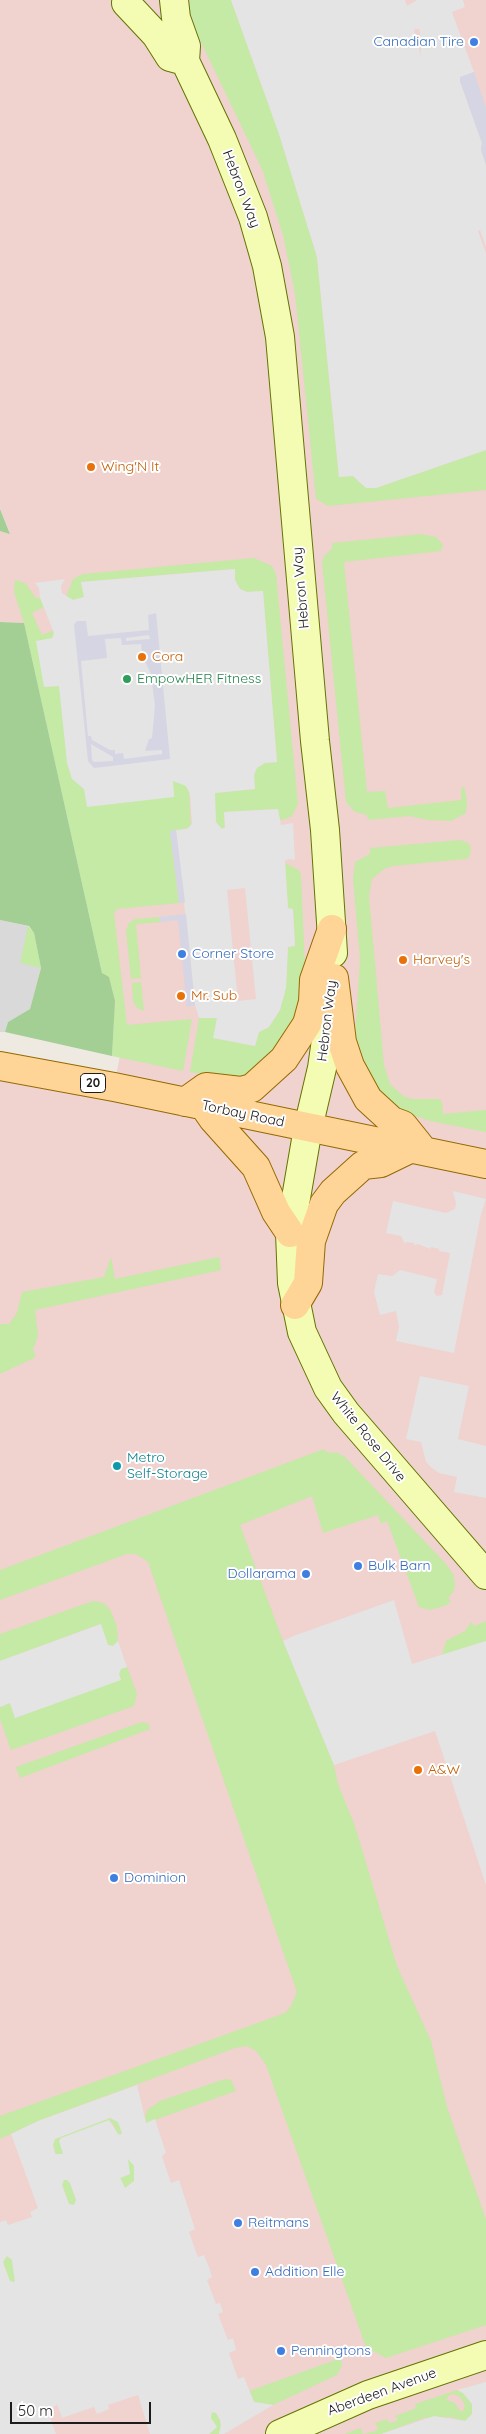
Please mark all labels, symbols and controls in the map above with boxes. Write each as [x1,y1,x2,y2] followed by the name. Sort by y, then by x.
[373,34,464,50] place label: Canadian Tire
[468,36,480,48] marker: Canadian Tire
[219,148,263,230] street label: Hebron Way
[101,459,159,475] place label: Wing'N It
[85,461,97,473] marker: Wing'N It
[289,547,313,629] street label: Hebron Way
[152,649,183,665] place label: Cora
[136,651,148,663] marker: Cora
[137,671,261,687] place label: EmpowHER Fitness
[121,673,133,685] marker: EmpowHER Fitness
[192,946,274,962] place label: Corner Store
[176,948,188,960] marker: Corner Store
[413,952,470,968] place label: Harvey's
[397,954,409,966] marker: Harvey's
[314,979,340,1063] street label: Hebron Way
[191,988,237,1004] place label: Mr. Sub
[175,990,187,1002] marker: Mr. Sub
[80,1074,106,1092] road number: 20
[200,1097,286,1131] street label: Torbay Road
[327,1389,409,1485] street label: White Rose Drive
[127,1450,208,1482] place label: Metro Self-Storage
[111,1460,123,1472] marker: Metro Self-Storage
[368,1558,431,1574] place label: Bulk Barn
[352,1560,364,1572] marker: Bulk Barn
[227,1566,296,1582] place label: Dollarama
[300,1568,312,1580] marker: Dollarama
[428,1762,460,1778] place label: A&W
[412,1764,424,1776] marker: A&W
[124,1870,186,1886] place label: Dominion
[108,1872,120,1884] marker: Dominion
[248,2215,309,2231] place label: Reitmans
[232,2217,244,2229] marker: Reitmans
[265,2264,344,2280] place label: Addition Elle
[249,2266,261,2278] marker: Addition Elle
[291,2343,371,2359] place label: Penningtons
[275,2345,287,2357] marker: Penningtons
[325,2365,439,2419] street label: Aberdeen Avenue
[12,2392,154,2424] scale bar
[18,2401,53,2420] text: 50 m

